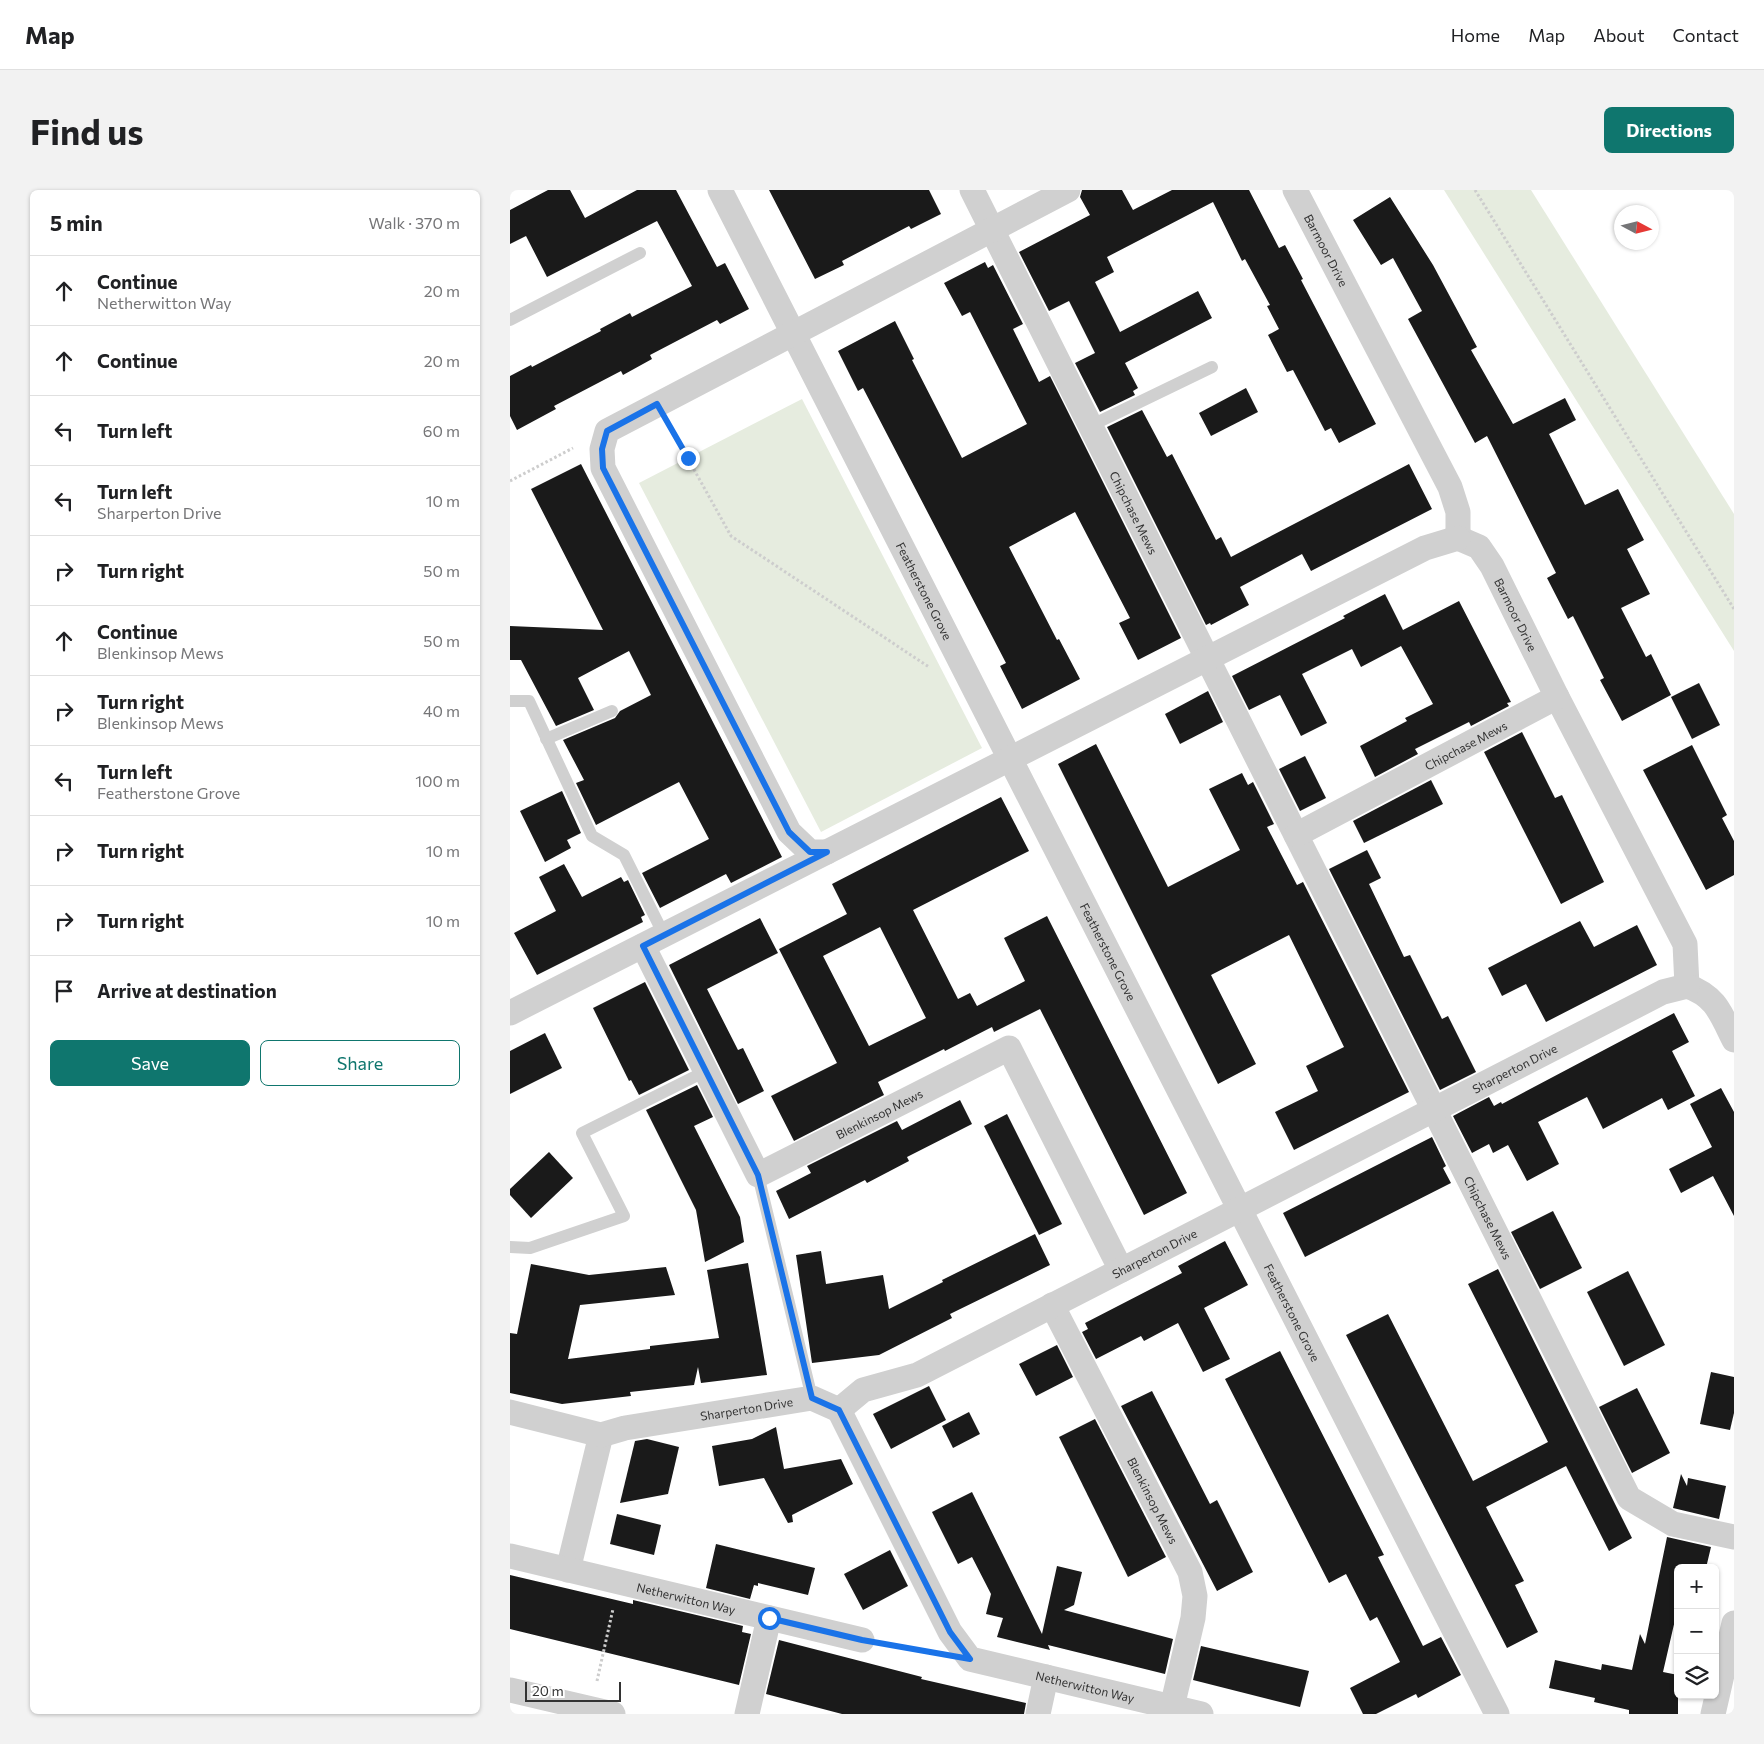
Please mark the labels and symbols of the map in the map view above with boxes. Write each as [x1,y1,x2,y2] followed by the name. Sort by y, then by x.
[1614,205,1659,250] north arrow
[1302,212,1351,289] street label: Barmoor Drive
[677,447,700,470] route end
[1107,469,1161,557] street label: Chipchase Mews
[894,540,955,642] street label: Featherstone Grove
[1492,576,1540,653] street label: Barmoor Drive
[1422,718,1509,773] street label: Chipchase Mews
[1078,901,1139,1003] street label: Featherstone Grove
[1470,1041,1559,1096] street label: Sharperton Drive
[833,1086,925,1141] street label: Blenkinsop Mews
[1461,1174,1515,1262] street label: Chipchase Mews
[1109,1226,1199,1281] street label: Sharperton Drive
[1262,1261,1323,1364] street label: Featherstone Grove
[699,1394,794,1423] street label: Sharperton Drive
[1125,1455,1181,1546] street label: Blenkinsop Mews
[635,1579,737,1617] street label: Netherwitton Way
[758,1607,781,1630] route start
[1034,1668,1136,1705] street label: Netherwitton Way
[525,1679,621,1702] scale bar

